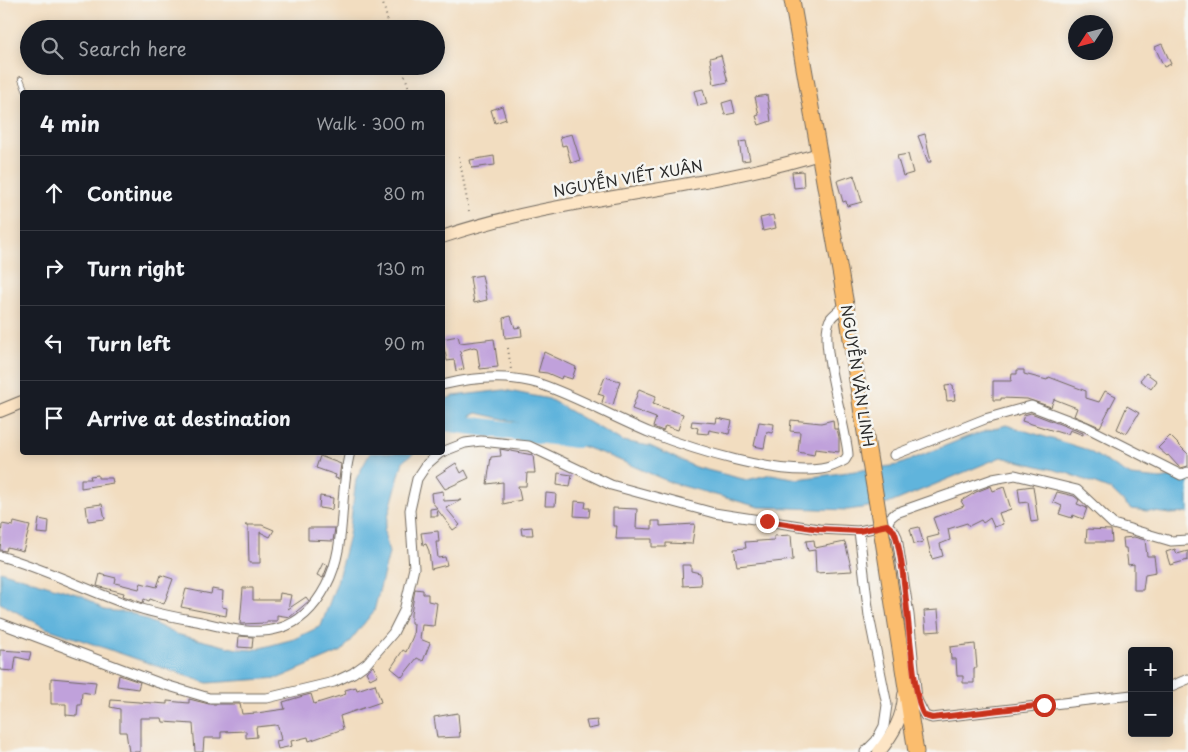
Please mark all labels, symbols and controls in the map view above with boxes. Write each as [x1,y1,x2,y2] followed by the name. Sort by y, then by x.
[1068,15,1113,60] north arrow
[20,20,445,75] search box
[38,34,66,62] icon: search
[78,34,187,62] text: Search here
[40,107,100,139] text: 4 min
[316,111,425,135] text: Walk · 300 m
[551,152,704,202] street label: NGUYỄN VIẾT XUÂN
[40,179,68,207] icon: ahead
[87,179,173,207] text: Continue
[383,181,425,205] text: 80 m
[40,254,68,282] icon: right
[87,254,185,282] text: Turn right
[377,256,425,280] text: 130 m
[836,303,882,449] street label: NGUYỄN VĂN LINH
[40,329,68,357] icon: left
[87,329,171,357] text: Turn left
[384,331,425,355] text: 90 m
[40,404,68,432] icon: arrive
[87,404,291,432] text: Arrive at destination
[756,510,779,533] route end
[1128,647,1173,737] map controls
[1128,647,1173,692] button: +
[1128,692,1173,737] button: −
[1033,694,1056,717] route start

